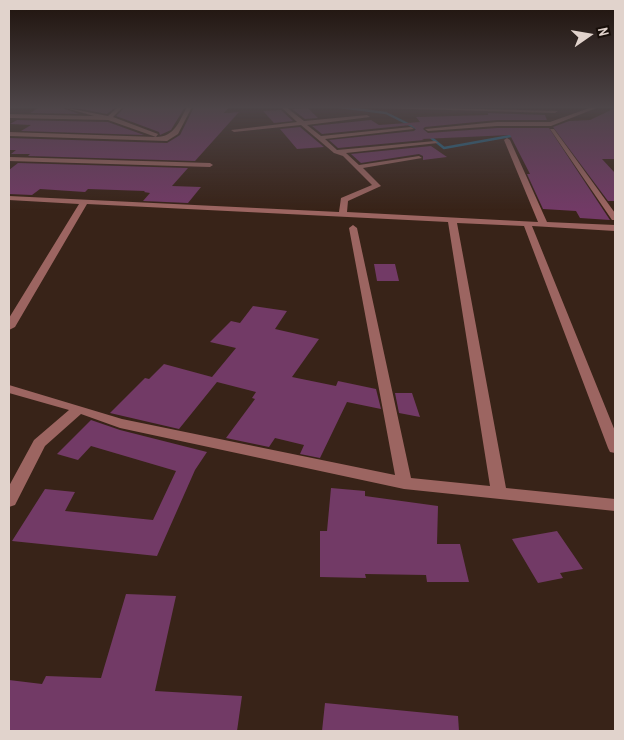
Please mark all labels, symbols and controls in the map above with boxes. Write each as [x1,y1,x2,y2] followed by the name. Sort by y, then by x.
[564,10,614,60] north arrow
[594,26,613,38] text: N

